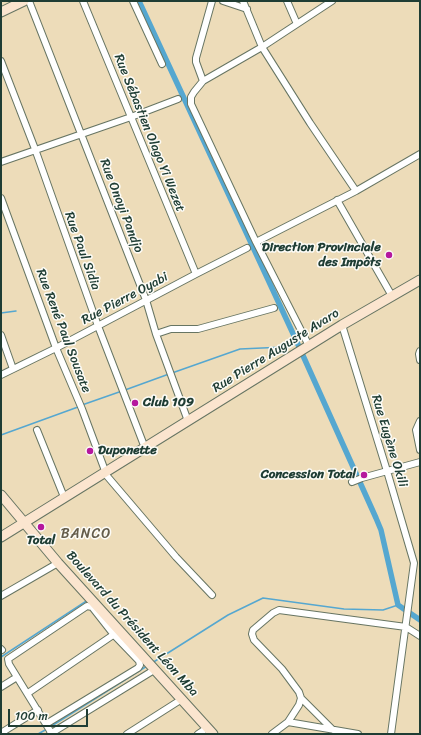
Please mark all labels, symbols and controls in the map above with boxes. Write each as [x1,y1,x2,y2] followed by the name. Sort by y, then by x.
[110,52,188,214] street label: Rue Sébastien Olago Yi Wezet
[96,157,146,255] street label: Rue Onoyi Pandjo
[61,210,103,292] street label: Rue Paul Sidia
[262,240,381,271] place label: Direction Provinciale des Impôts
[384,250,394,260] marker: Direction Provinciale des Impôts
[32,267,94,395] street label: Rue René Paul Sousate
[79,270,171,328] street label: Rue Pierre Oyabi
[210,306,342,396] street label: Rue Pierre Auguste Avaro
[368,393,410,489] street label: Rue Eugène Okili
[143,395,194,411] place label: Club 109
[130,398,140,408] marker: Club 109
[98,443,157,459] place label: Duponette
[85,446,95,456] marker: Duponette
[261,467,356,483] place label: Concession Total
[359,470,369,480] marker: Concession Total
[36,522,46,532] marker: Total
[61,526,111,542] district label: BANCO
[27,533,55,549] place label: Total
[63,548,201,700] street label: Boulevard du Président Léon Mba
[10,701,90,727] scale bar
[15,705,48,727] text: 100 m

